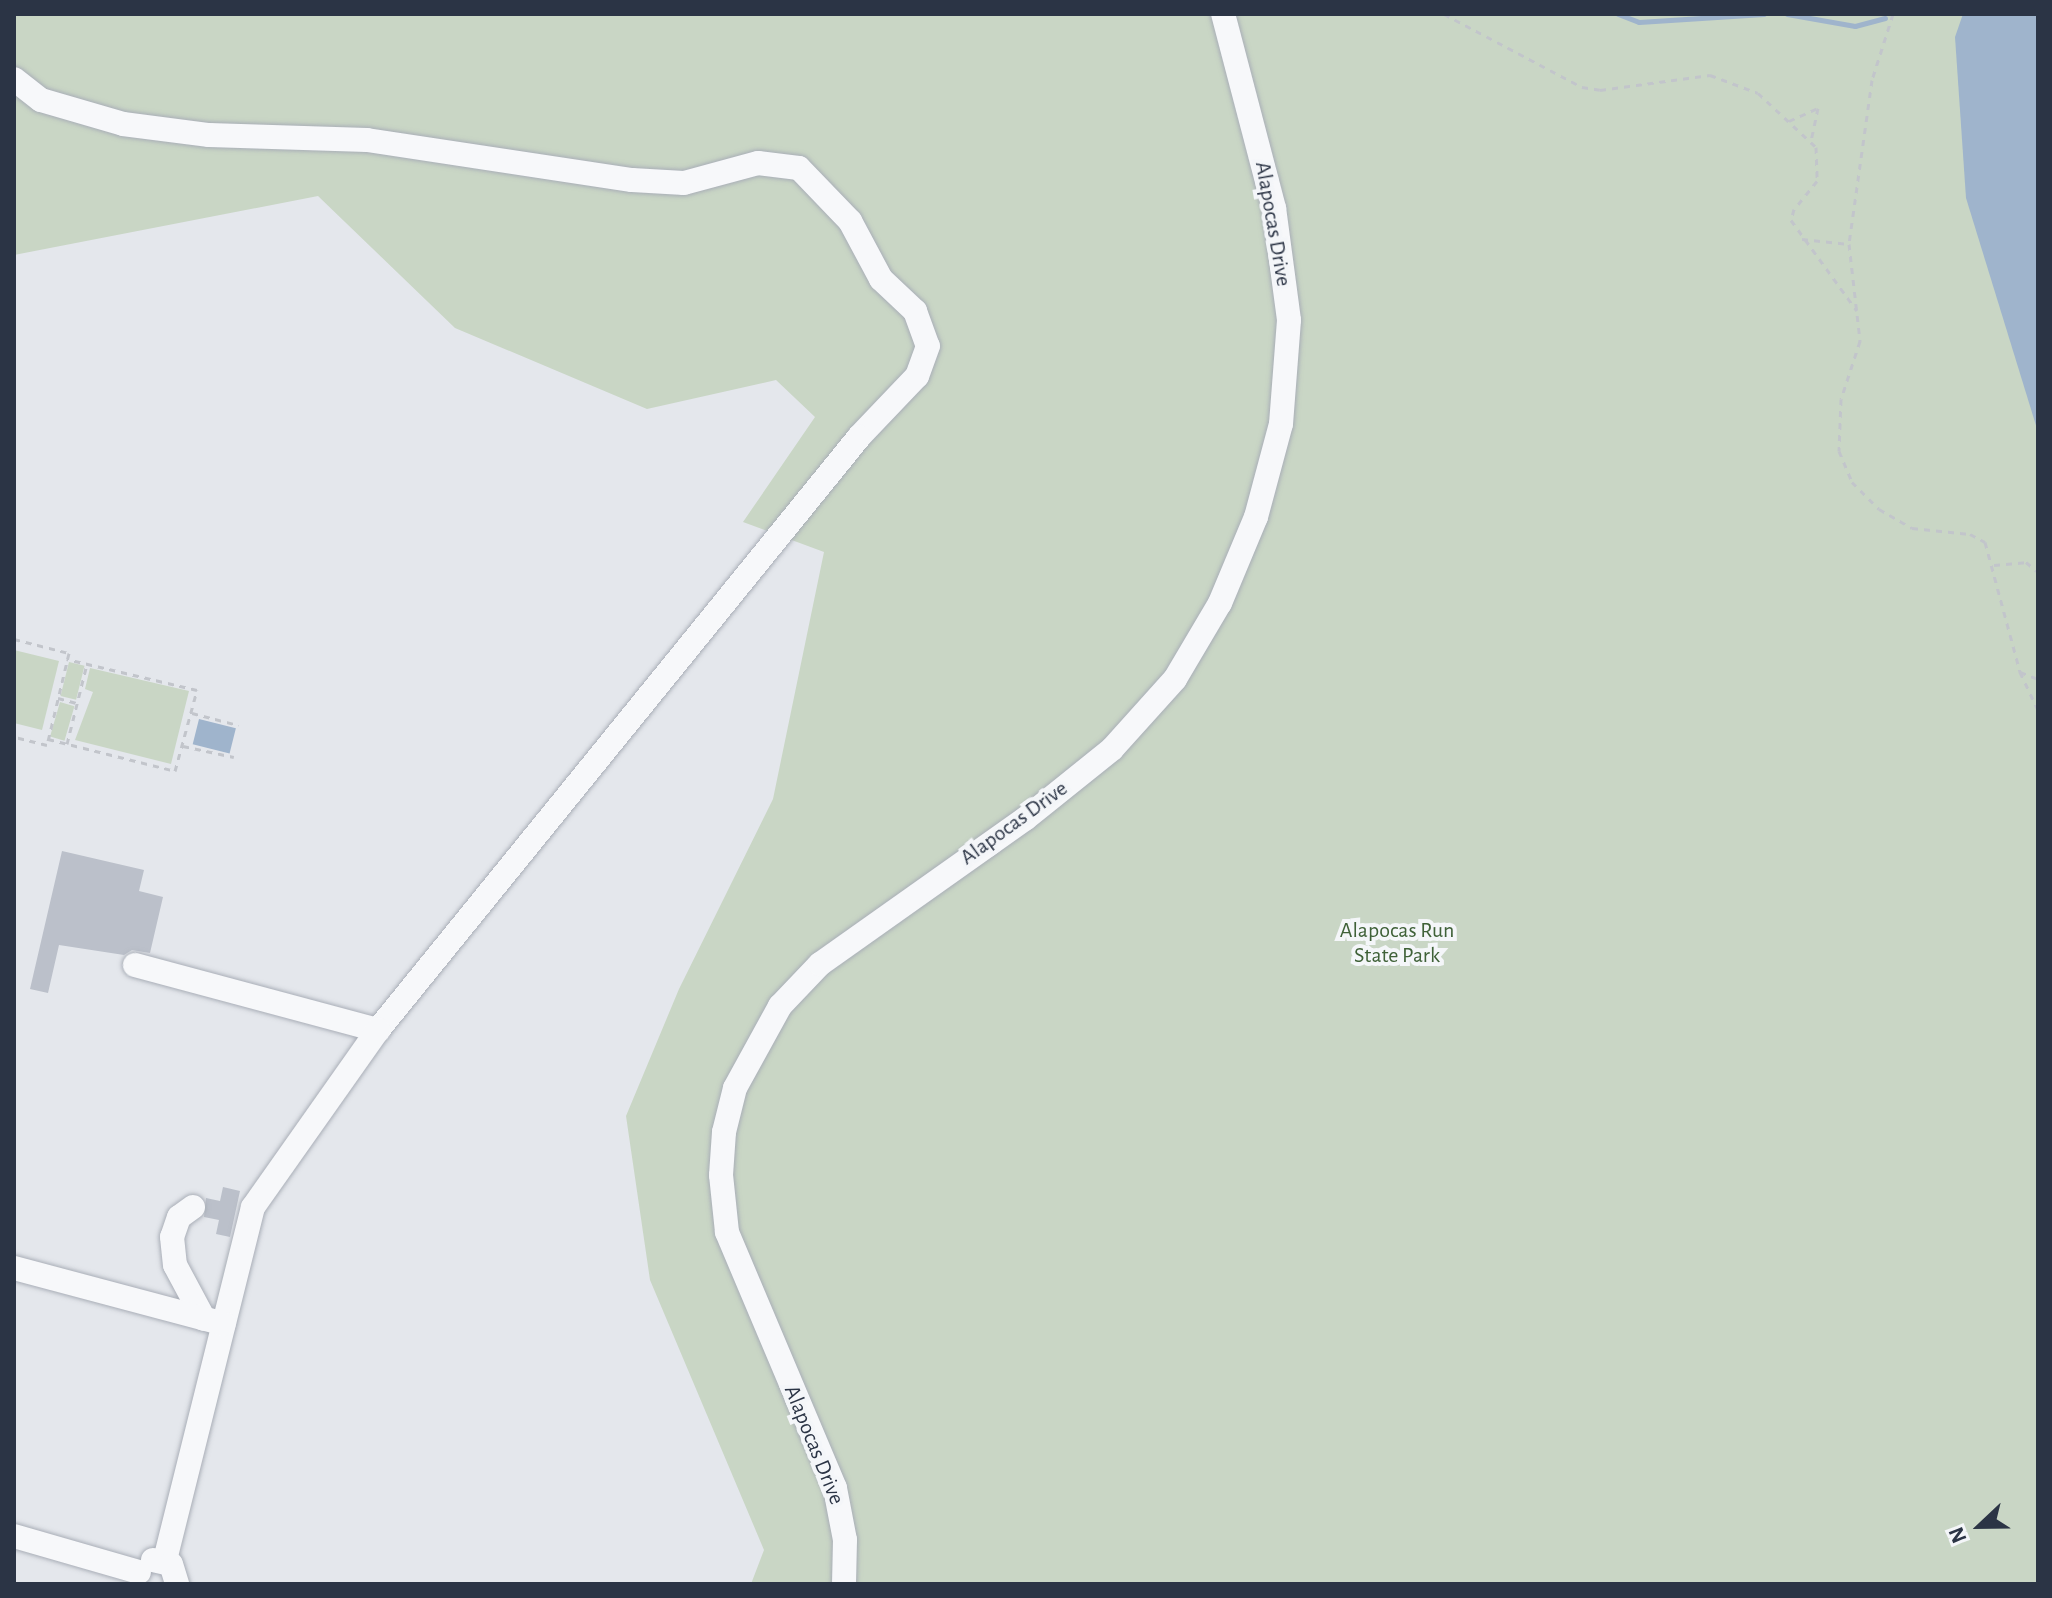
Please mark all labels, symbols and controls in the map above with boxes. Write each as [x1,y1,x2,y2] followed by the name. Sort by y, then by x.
[1249,160,1297,288] street label: Alapocas Drive
[955,775,1073,871] street label: Alapocas Drive
[1340,917,1454,968] park label: Alapocas Run State Park
[778,1382,850,1508] street label: Alapocas Drive
[1940,1486,2020,1566] north arrow
[1945,1524,1971,1546] text: N

